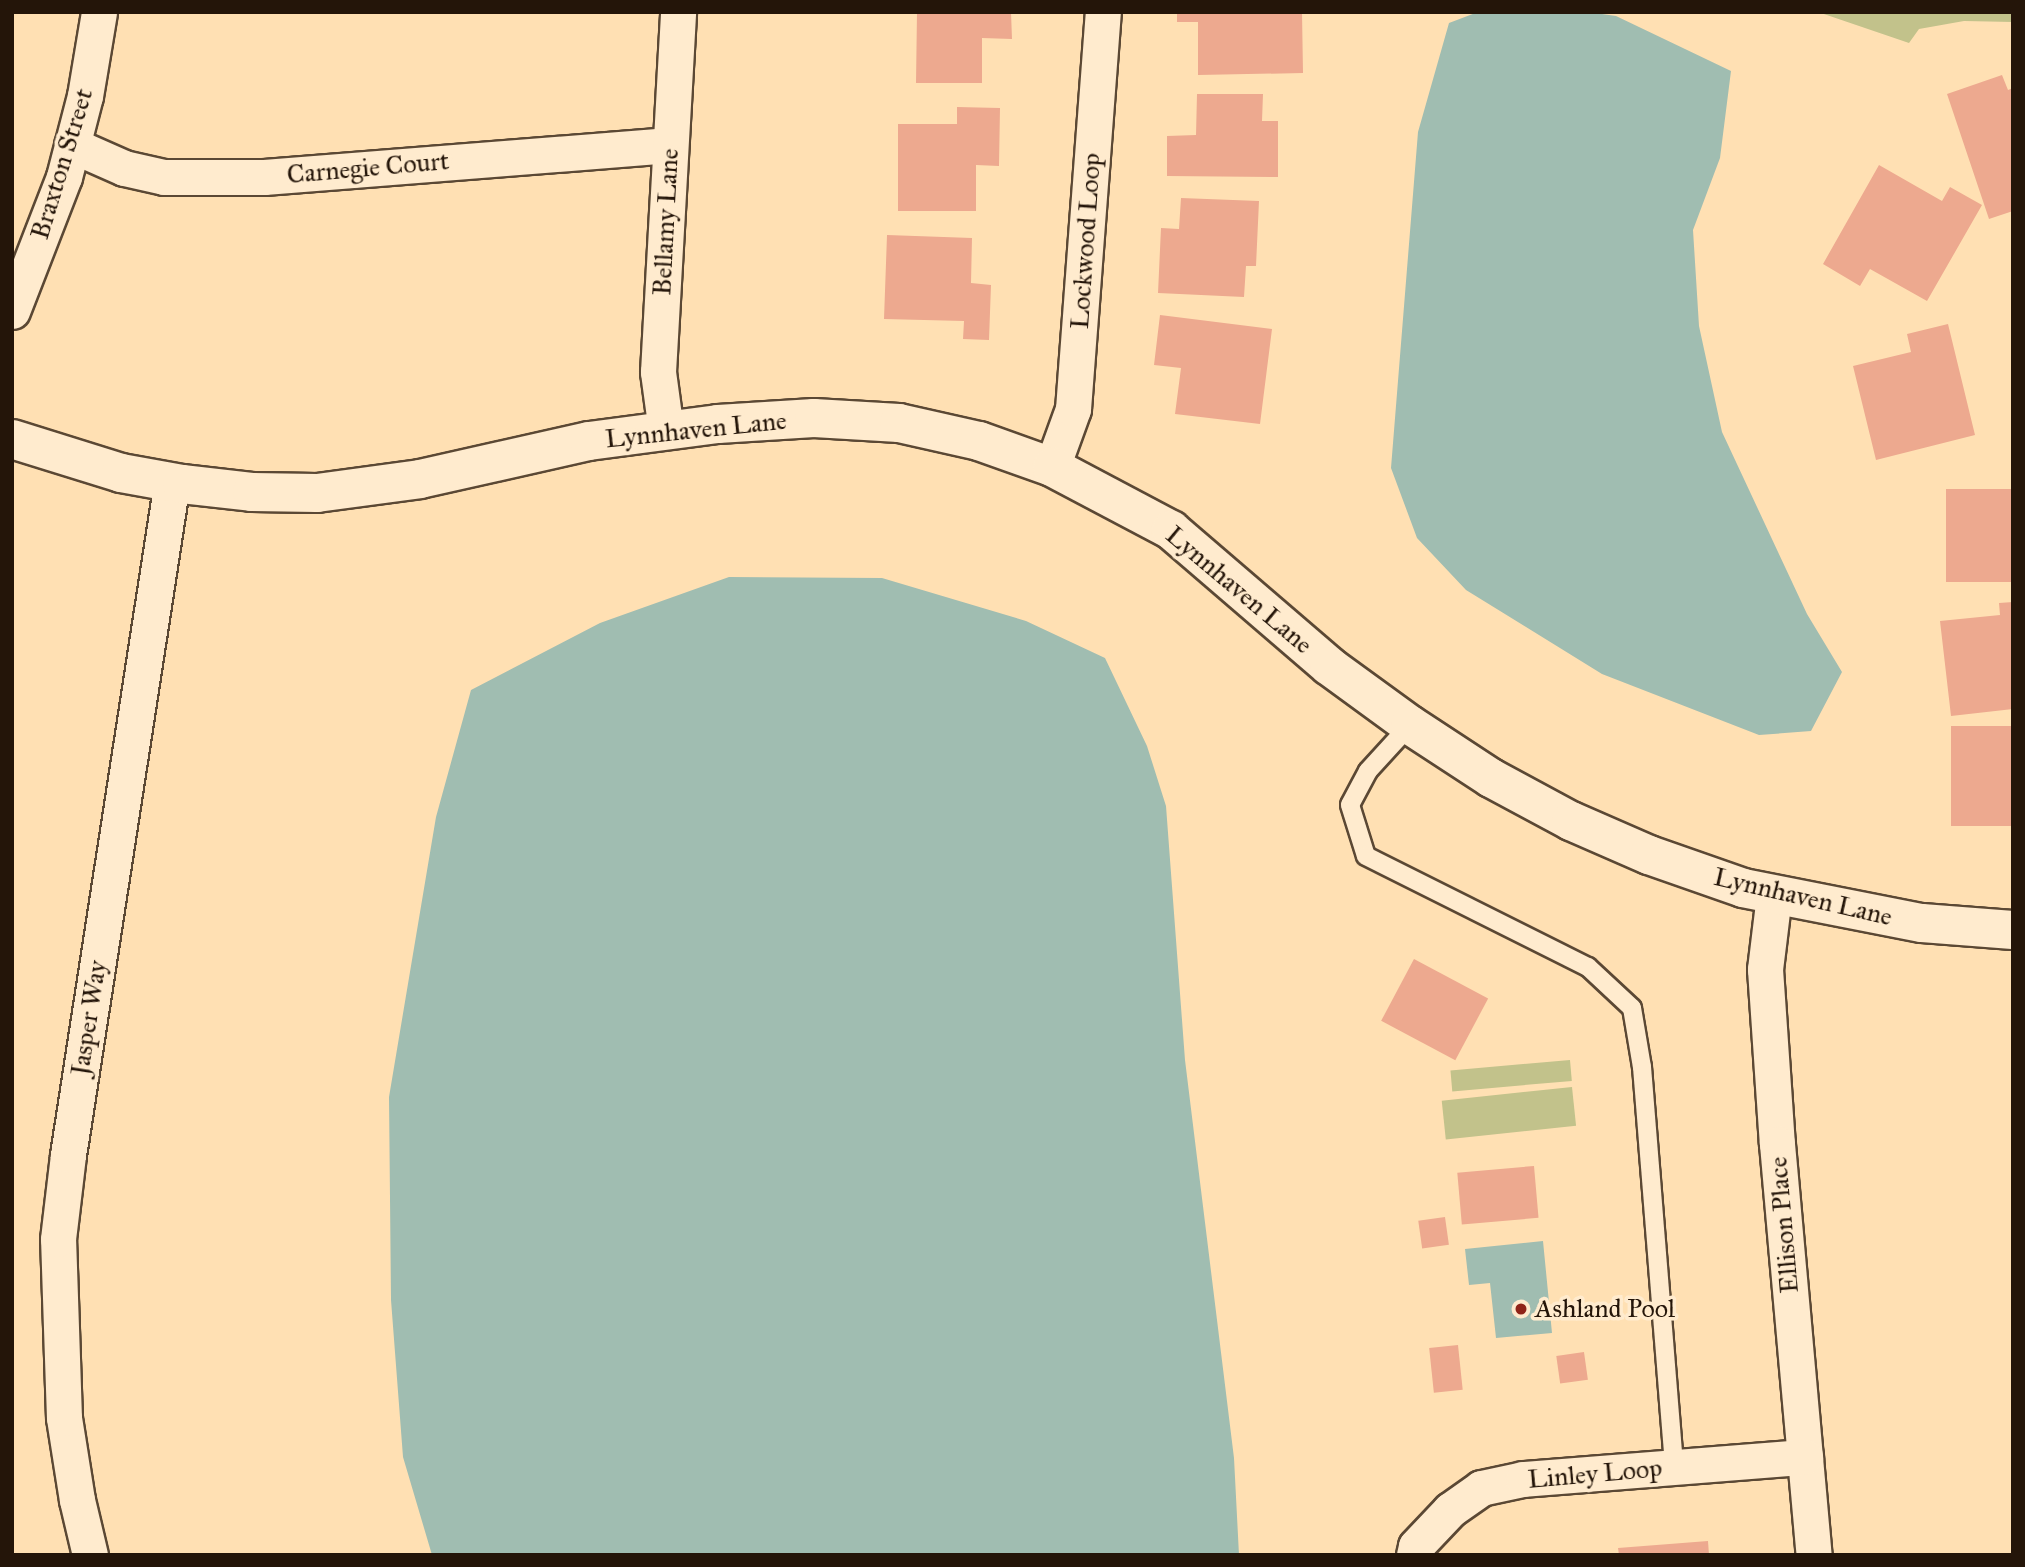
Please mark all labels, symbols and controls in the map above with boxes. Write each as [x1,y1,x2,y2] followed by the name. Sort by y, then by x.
[24,85,100,243] street label: Braxton Street
[286,145,450,191] street label: Carnegie Court
[647,148,685,296] street label: Bellamy Lane
[1064,152,1108,330] street label: Lockwood Loop
[604,405,788,455] street label: Lynnhaven Lane
[1159,520,1319,660] street label: Lynnhaven Lane
[1711,861,1895,933] street label: Lynnhaven Lane
[65,958,113,1078] street label: Jasper Way
[1762,1155,1806,1295] street label: Ellison Place
[1535,1293,1675,1325] place label: Ashland Pool
[1513,1301,1529,1317] marker: Ashland Pool
[1527,1453,1663,1495] street label: Linley Loop

